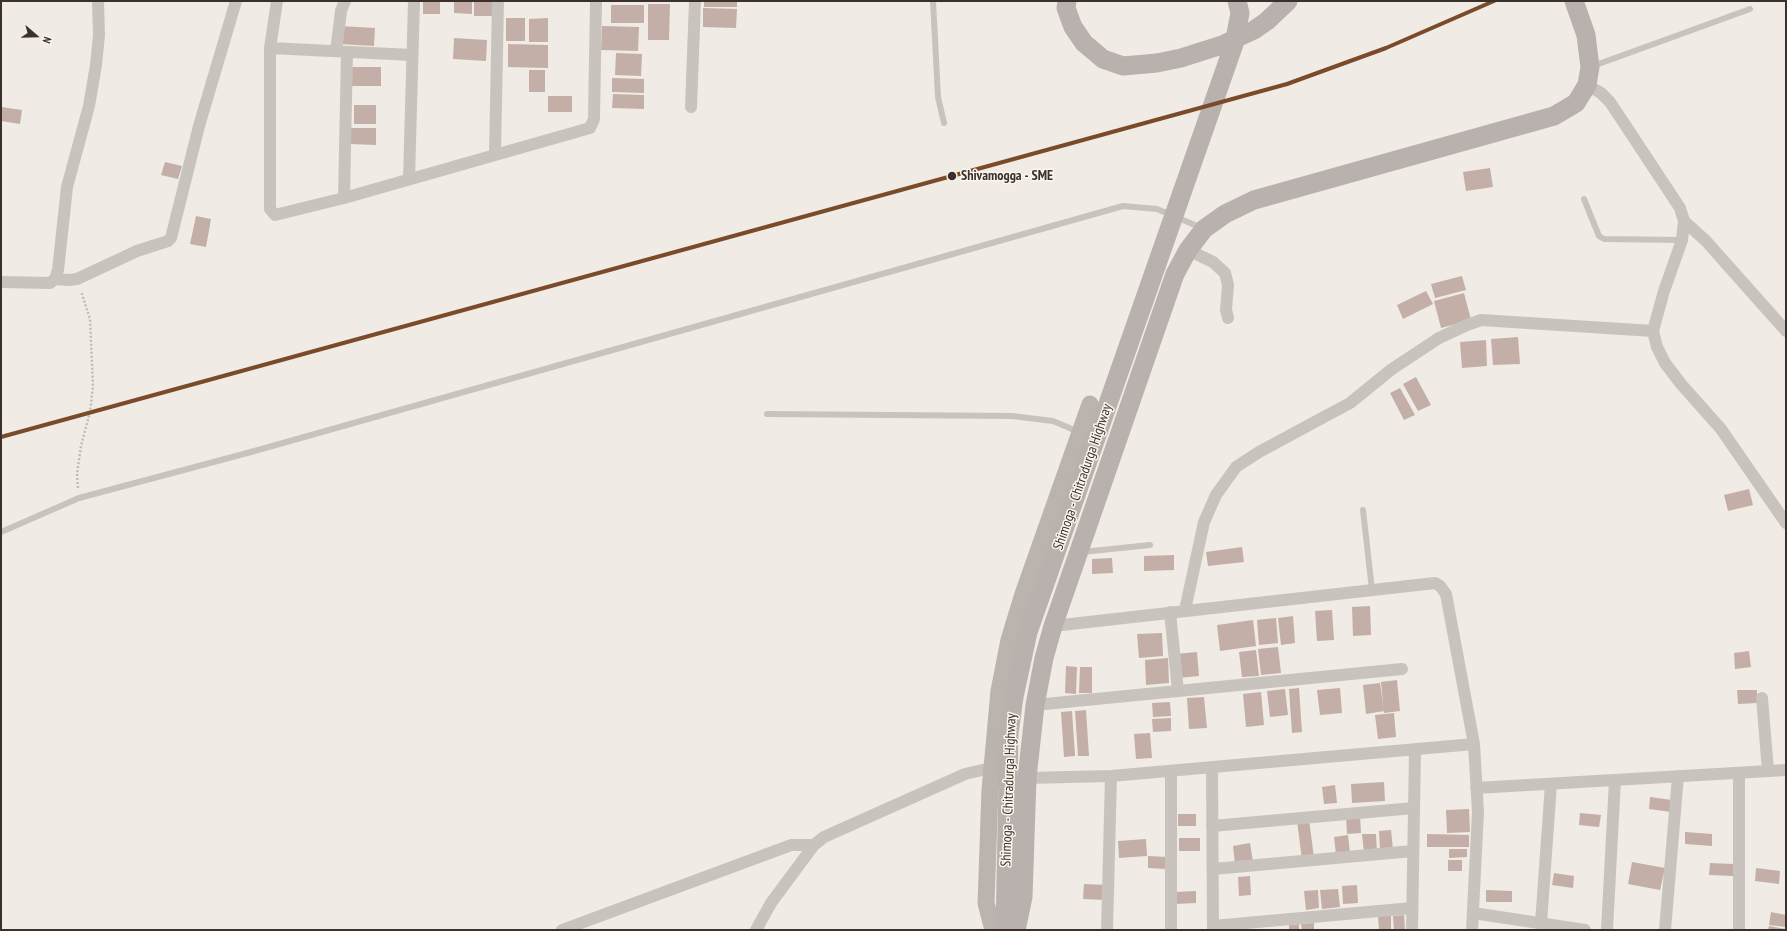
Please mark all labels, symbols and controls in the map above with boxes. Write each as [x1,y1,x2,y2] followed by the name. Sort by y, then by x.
[16,16,56,56] north arrow
[40,35,55,45] text: N
[961,168,1053,184] place label: Shivamogga - SME
[946,170,958,182] marker: Shivamogga - SME
[1050,402,1116,552] street label: Shimoga - Chitradurga Highway
[998,713,1020,867] street label: Shimoga - Chitradurga Highway

